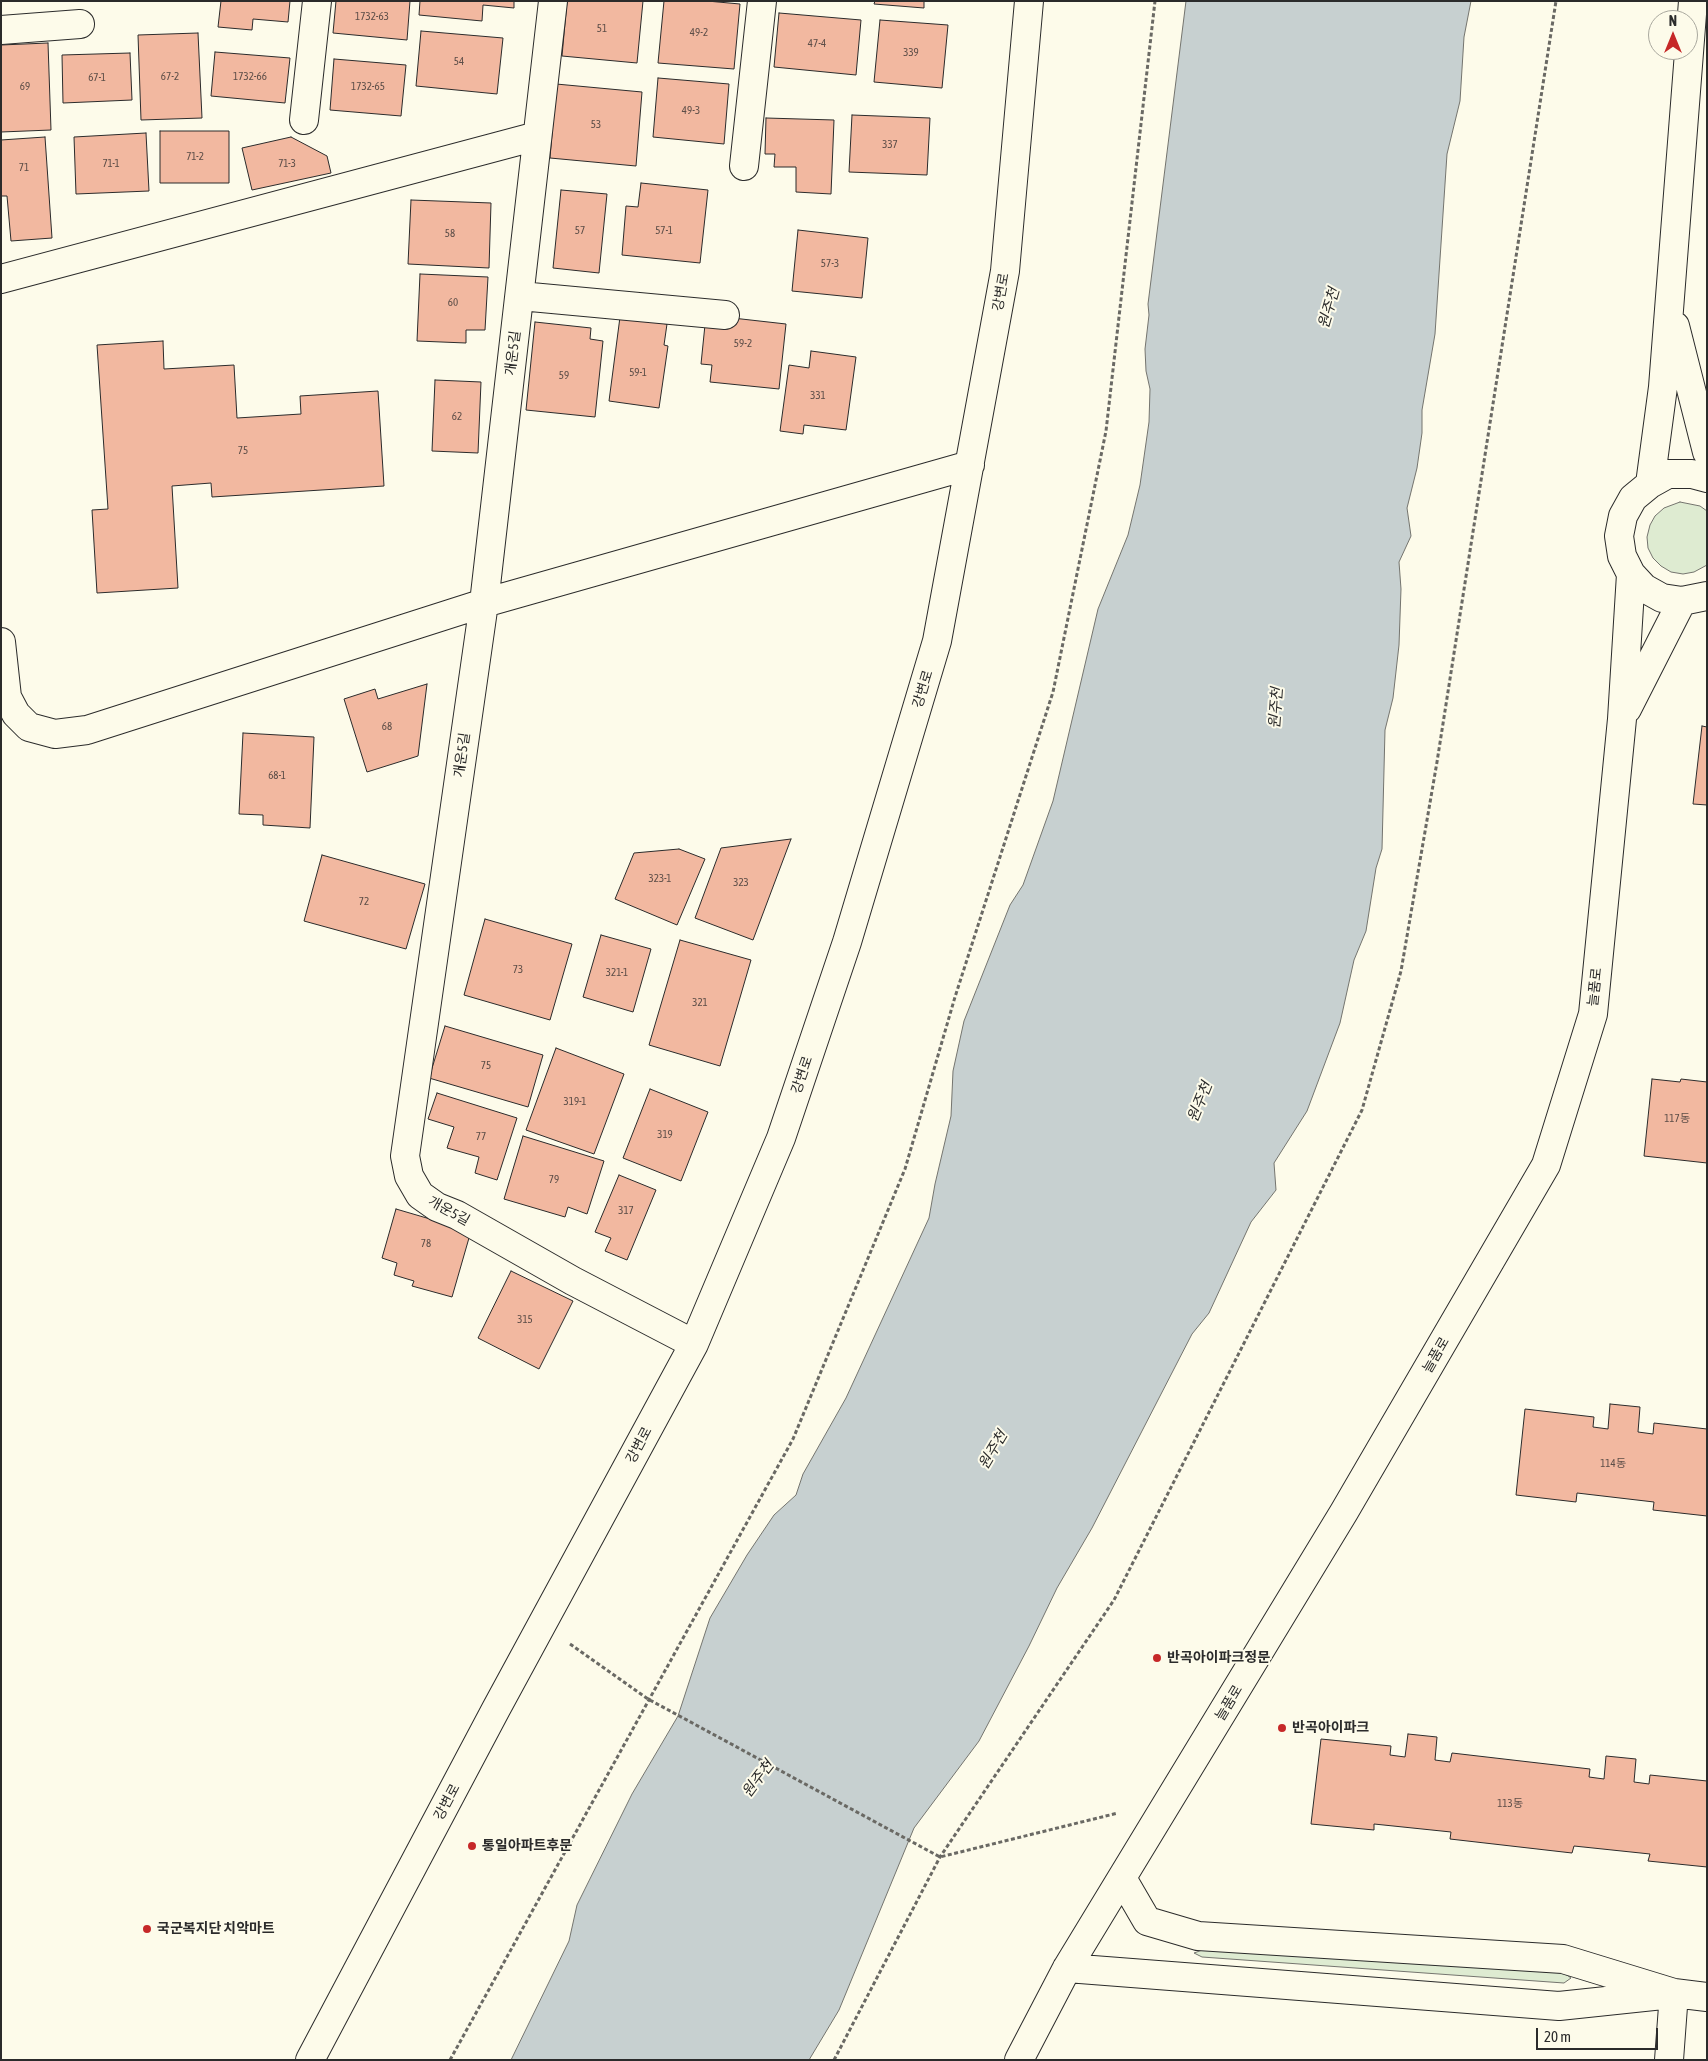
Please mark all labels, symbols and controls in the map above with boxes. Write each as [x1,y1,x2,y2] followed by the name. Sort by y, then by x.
[355,10,389,24] house number: 1732-63
[1648,10,1698,60] north arrow
[1669,13,1677,29] text: N
[597,22,607,36] house number: 51
[690,26,708,40] house number: 49-2
[808,37,826,51] house number: 47-4
[903,46,919,60] house number: 339
[454,55,464,69] house number: 54
[161,70,179,84] house number: 67-2
[233,70,267,84] house number: 1732-66
[88,71,106,85] house number: 67-1
[20,80,30,94] house number: 69
[351,80,385,94] house number: 1732-65
[682,104,700,118] house number: 49-3
[591,118,601,132] house number: 53
[882,138,898,152] house number: 337
[186,150,204,164] house number: 71-2
[102,157,120,171] house number: 71-1
[278,157,296,171] house number: 71-3
[19,161,29,175] house number: 71
[575,224,585,238] house number: 57
[655,224,673,238] house number: 57-1
[445,227,455,241] house number: 58
[821,257,839,271] house number: 57-3
[989,272,1013,312] street label: 강변로
[1315,286,1343,330] water label: 원주천
[448,296,458,310] house number: 60
[502,330,524,376] street label: 개운5길
[734,337,752,351] house number: 59-2
[629,366,647,380] house number: 59-1
[559,369,569,383] house number: 59
[810,389,826,403] house number: 331
[452,410,462,424] house number: 62
[238,444,248,458] house number: 75
[909,668,937,710] street label: 강변로
[1266,687,1286,729] water label: 원주천
[382,720,392,734] house number: 68
[451,731,473,779] street label: 개운5길
[268,769,286,783] house number: 68-1
[649,872,671,886] house number: 323-1
[733,876,749,890] house number: 323
[359,895,369,909] house number: 72
[513,963,523,977] house number: 73
[606,966,628,980] house number: 321-1
[1585,967,1605,1007] street label: 늘품로
[692,996,708,1010] house number: 321
[788,1054,816,1096] street label: 강변로
[481,1059,491,1073] house number: 75
[1184,1079,1216,1125] water label: 원주천
[564,1095,586,1109] house number: 319-1
[1664,1112,1690,1126] house number: 117동
[657,1128,673,1142] house number: 319
[476,1130,486,1144] house number: 77
[549,1173,559,1187] house number: 79
[425,1193,473,1229] street label: 개운5길
[618,1204,634,1218] house number: 317
[421,1237,431,1251] house number: 78
[517,1313,533,1327] house number: 315
[1419,1334,1453,1376] street label: 늘품로
[623,1424,655,1466] street label: 강변로
[975,1428,1011,1472] water label: 원주천
[1600,1457,1626,1471] house number: 114동
[1167,1650,1270,1666] place label: 반곡아이파크정문
[1151,1652,1163,1664] marker: 반곡아이파크정문
[1212,1682,1246,1724] street label: 늘품로
[1292,1720,1369,1736] place label: 반곡아이파크
[1276,1722,1288,1734] marker: 반곡아이파크
[738,1757,778,1801] water label: 원주천
[431,1781,463,1823] street label: 강변로
[1497,1797,1523,1811] house number: 113동
[482,1838,572,1854] place label: 통일아파트후문
[466,1840,478,1852] marker: 통일아파트후문
[157,1921,275,1937] place label: 국군복지단 치악마트
[141,1923,153,1935] marker: 국군복지단 치악마트
[1538,2018,1660,2050] scale bar
[1544,2028,1571,2045] text: 20 m

